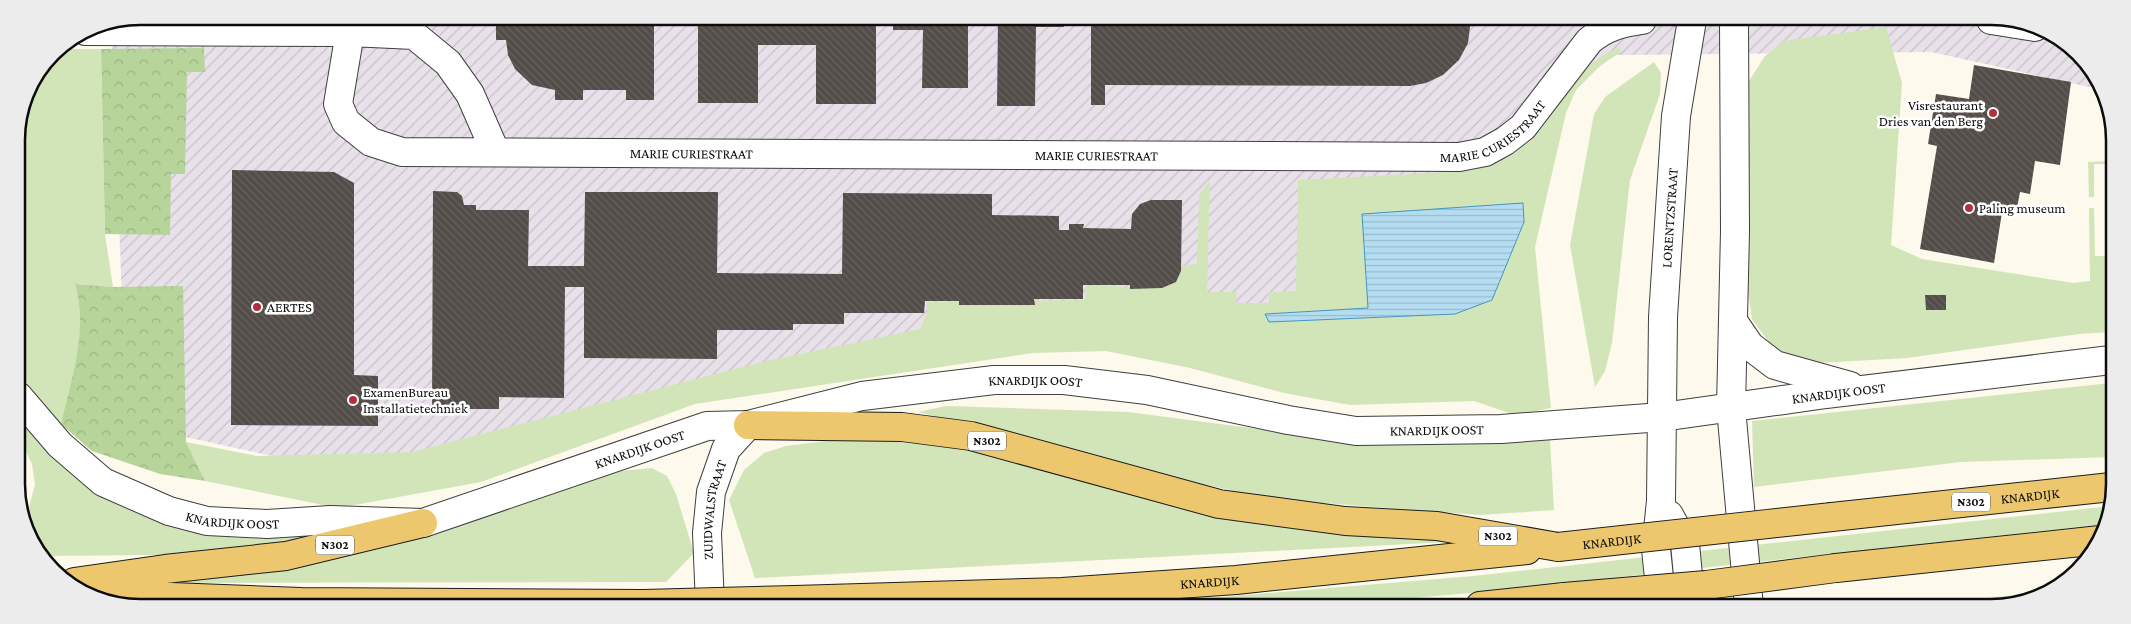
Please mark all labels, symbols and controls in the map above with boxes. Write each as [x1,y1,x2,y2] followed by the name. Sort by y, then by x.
[1440,97,1549,165] street label: MARIE CURIESTRAAT
[1879,97,1983,129] place label: Visrestaurant Dries van den Berg
[1987,107,1999,119] marker: Visrestaurant Dries van den Berg
[630,145,753,162] street label: MARIE CURIESTRAAT
[1035,147,1158,164] street label: MARIE CURIESTRAAT
[1658,167,1681,268] street label: LORENTZSTRAAT
[1979,200,2066,216] place label: Paling museum
[1963,202,1975,214] marker: Paling museum
[267,299,312,315] place label: AERTES
[251,301,263,313] marker: AERTES
[987,372,1084,390] street label: KNARDIJK OOST
[1791,379,1887,407] street label: KNARDIJK OOST
[363,384,468,416] place label: ExamenBureau Installatietechniek
[347,394,359,406] marker: ExamenBureau Installatietechniek
[1389,421,1484,439] street label: KNARDIJK OOST
[593,426,687,472] street label: KNARDIJK OOST
[968,432,1006,451] road number: N302
[699,457,730,560] street label: ZUIDWALSTRAAT
[2000,485,2061,507] street label: KNARDIJK
[1952,492,1990,512] road number: N302
[184,508,280,532] street label: KNARDIJK OOST
[1479,526,1517,546] road number: N302
[1582,530,1643,552] street label: KNARDIJK
[316,536,354,554] road number: N302
[1180,572,1240,592] street label: KNARDIJK

